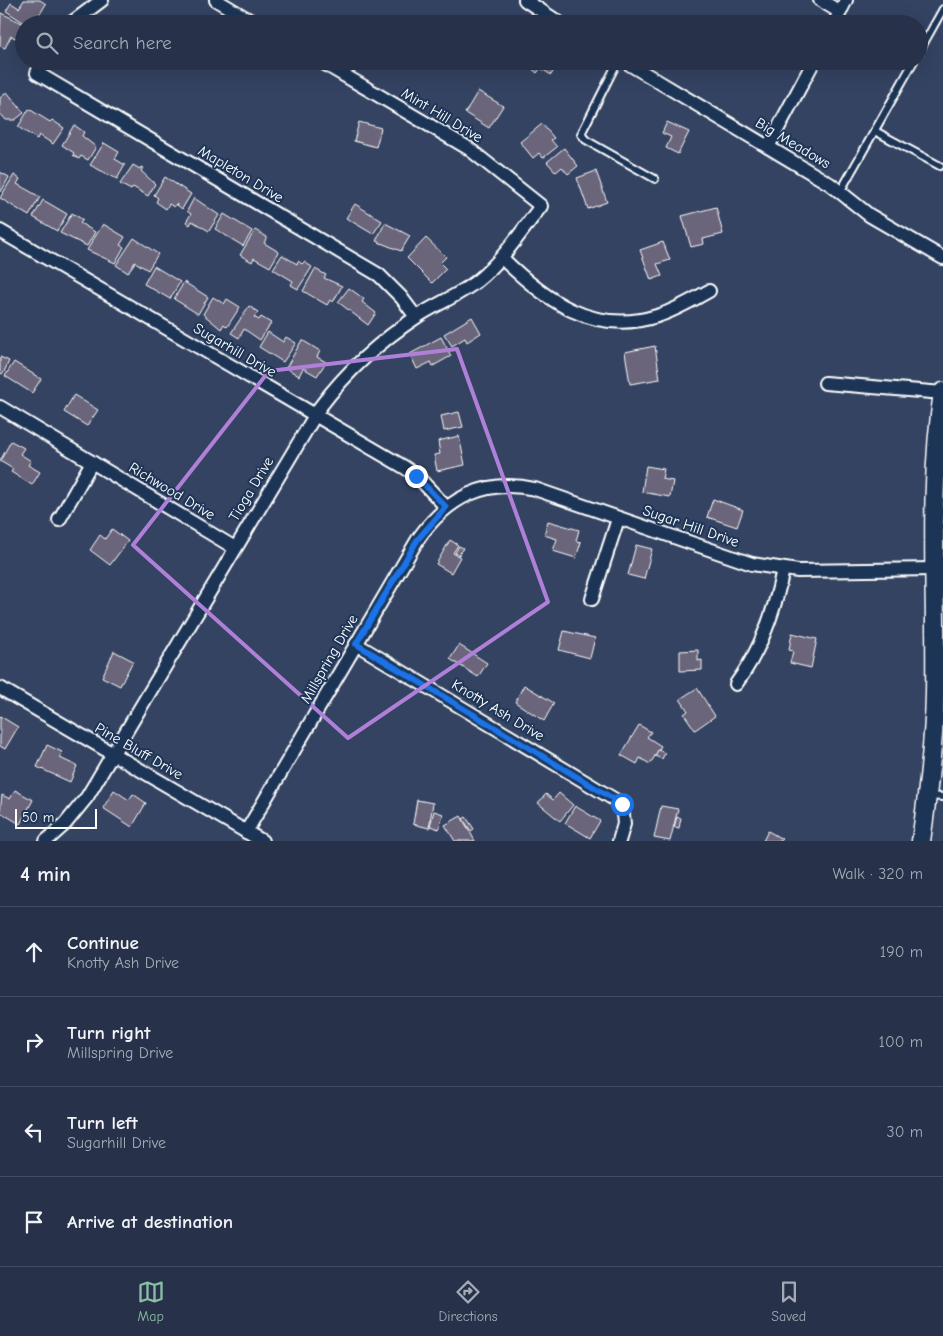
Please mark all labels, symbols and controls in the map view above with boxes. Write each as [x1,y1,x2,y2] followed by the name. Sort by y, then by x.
[15,15,928,70] search box
[33,29,61,57] icon: search
[73,32,172,54] text: Search here
[398,84,486,147] street label: Mint Hill Drive
[752,114,834,172] street label: Big Meadows
[195,141,287,207] street label: Mapleton Drive
[190,319,280,381] street label: Sugarhill Drive
[225,453,278,525] street label: Tioga Drive
[126,458,219,524] street label: Richwood Drive
[405,465,428,488] route end
[640,501,742,551] street label: Sugar Hill Drive
[296,611,362,707] street label: Millspring Drive
[448,675,548,745] street label: Knotty Ash Drive
[92,719,187,784] street label: Pine Bluff Drive
[611,793,634,816] route start
[15,806,98,829] scale bar
[22,809,54,826] text: 50 m
[20,862,71,886] text: 4 min
[832,865,923,883] text: Walk · 320 m
[67,932,139,954] text: Continue
[20,938,48,966] icon: ahead
[880,943,923,961] text: 190 m
[67,954,179,972] text: Knotty Ash Drive
[67,1022,151,1044] text: Turn right
[20,1028,48,1056] icon: right
[879,1033,923,1051] text: 100 m
[67,1044,173,1062] text: Millspring Drive
[67,1112,138,1134] text: Turn left
[20,1118,48,1146] icon: left
[887,1123,923,1141] text: 30 m
[67,1134,166,1152] text: Sugarhill Drive
[20,1208,48,1236] icon: arrive
[67,1211,233,1233] text: Arrive at destination
[137,1278,165,1325] tab: Map
[438,1278,498,1325] tab: Directions
[771,1278,806,1325] tab: Saved

